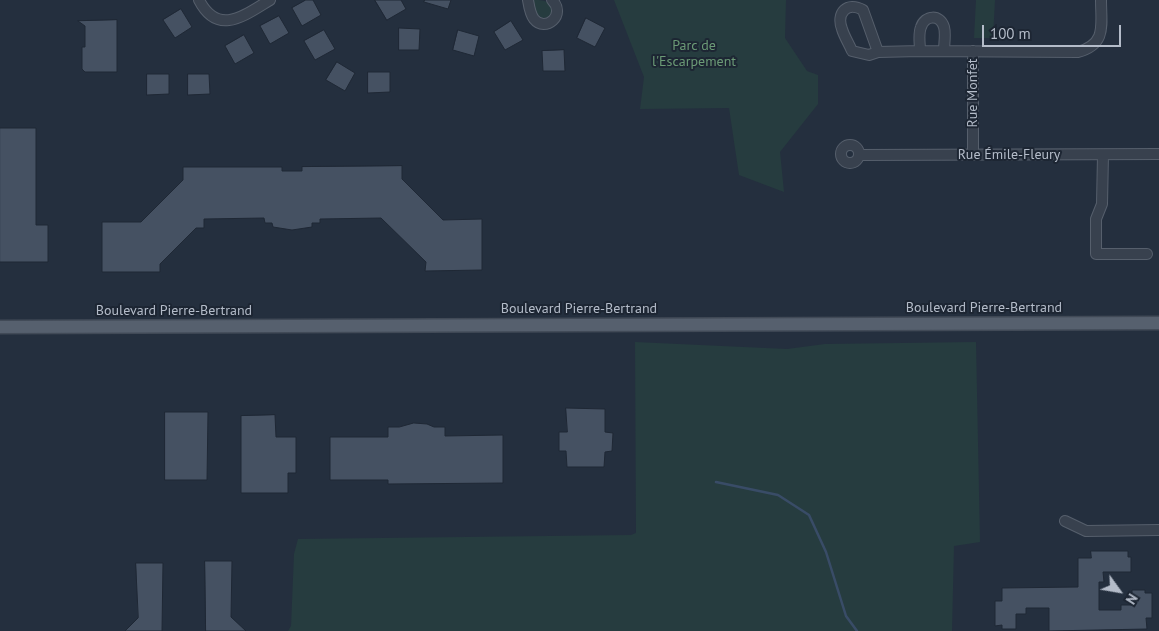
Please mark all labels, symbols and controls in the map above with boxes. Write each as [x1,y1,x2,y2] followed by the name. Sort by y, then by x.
[984,15,1123,47] scale bar
[990,24,1031,43] text: 100 m
[652,38,736,70] park label: Parc de l'Escarpement
[965,59,981,127] street label: Rue Monfet
[958,147,1060,163] street label: Rue Émile-Fleury
[906,300,1062,316] street label: Boulevard Pierre-Bertrand
[501,301,657,317] street label: Boulevard Pierre-Bertrand
[96,303,252,319] street label: Boulevard Pierre-Bertrand
[1094,566,1144,616] north arrow
[1122,590,1142,608] text: N

